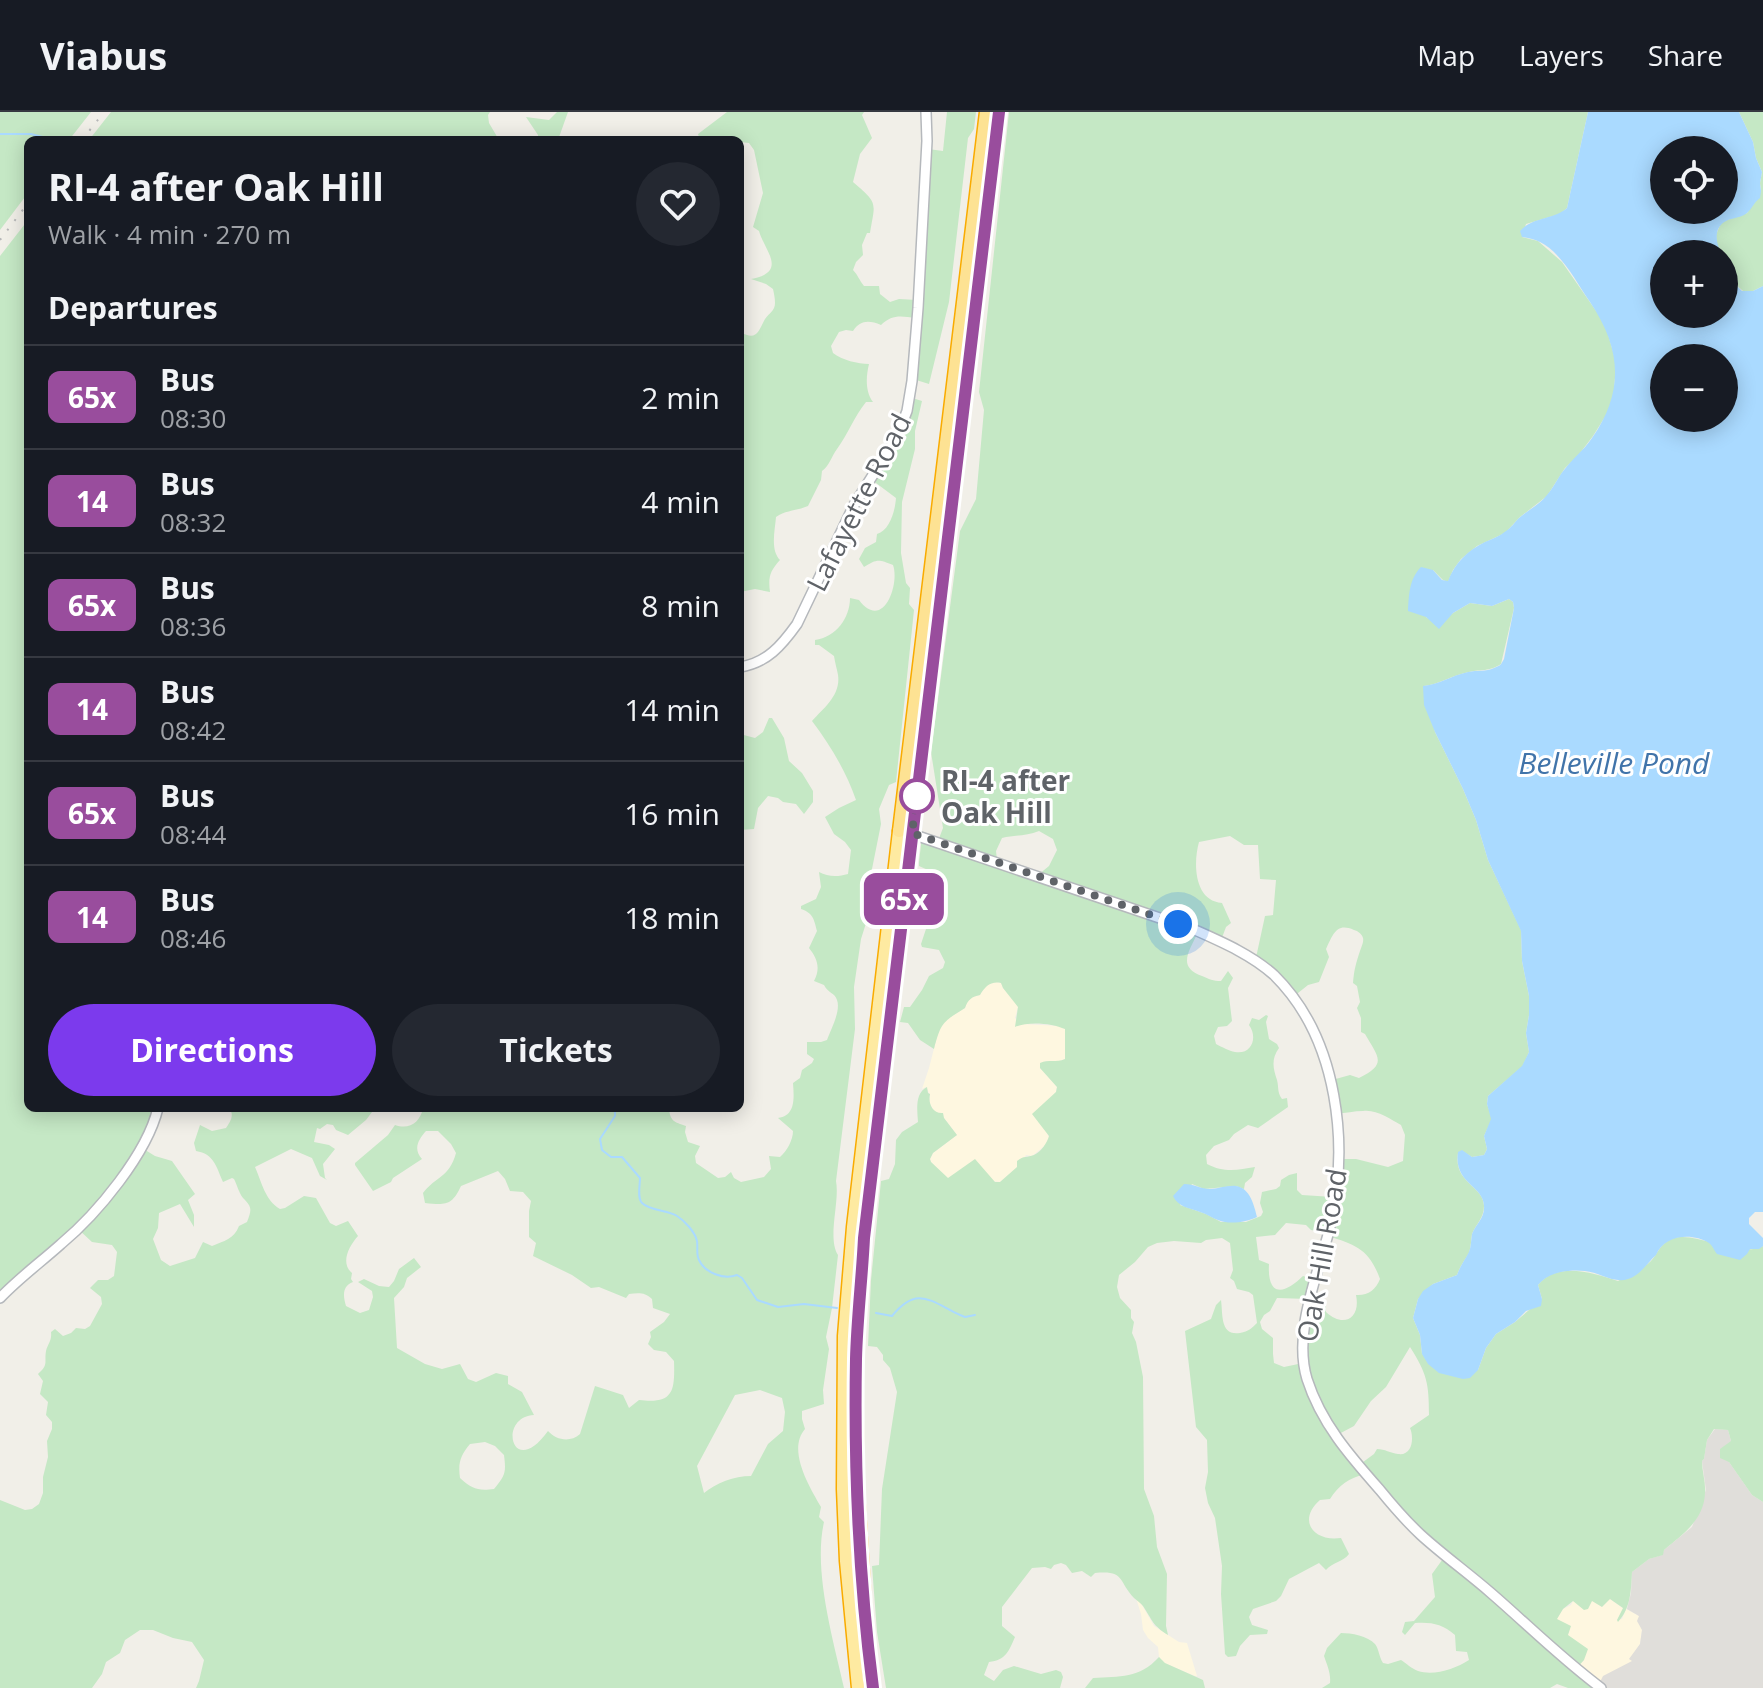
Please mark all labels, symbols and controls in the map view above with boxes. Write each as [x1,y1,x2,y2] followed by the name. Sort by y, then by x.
[40,29,167,81] text: Viabus
[1417,36,1475,74] text: Map
[1519,36,1604,74] text: Layers
[1648,36,1723,74] text: Share
[1650,136,1738,432] map controls
[1650,136,1738,224] button: locate
[48,160,384,212] text: RI-4 after Oak Hill
[636,162,720,246] button: heart
[48,216,291,252] text: Walk · 4 min · 270 m
[1650,240,1738,328] button: +
[48,287,218,328] text: Departures
[1650,344,1738,432] button: −
[160,359,215,400] text: Bus
[641,377,720,418] text: 2 min
[68,378,116,416] text: 65x
[160,400,226,436] text: 08:30
[797,407,919,597] street label: Lafayette Road
[160,463,215,504] text: Bus
[641,481,720,522] text: 4 min
[76,482,108,520] text: 14
[160,504,226,540] text: 08:32
[160,567,215,608] text: Bus
[641,585,720,626] text: 8 min
[68,586,116,624] text: 65x
[160,608,226,644] text: 08:36
[160,671,215,712] text: Bus
[624,689,720,730] text: 14 min
[76,690,108,728] text: 14
[160,712,226,748] text: 08:42
[1519,742,1710,783] water label: Belleville Pond
[941,761,1070,831] place label: RI-4 after Oak Hill
[160,775,215,816] text: Bus
[900,779,934,813] marker: RI-4 after Oak Hill
[624,793,720,834] text: 16 min
[68,794,116,832] text: 65x
[160,816,226,852] text: 08:44
[858,873,950,925] line badge: 65x
[160,879,215,920] text: Bus
[880,880,928,918] text: 65x
[624,897,720,938] text: 18 min
[76,898,108,936] text: 14
[1158,904,1198,944] your location
[160,920,226,956] text: 08:46
[48,1004,376,1096] button: Directions
[392,1004,720,1096] button: Tickets
[1287,1165,1355,1345] street label: Oak Hill Road

